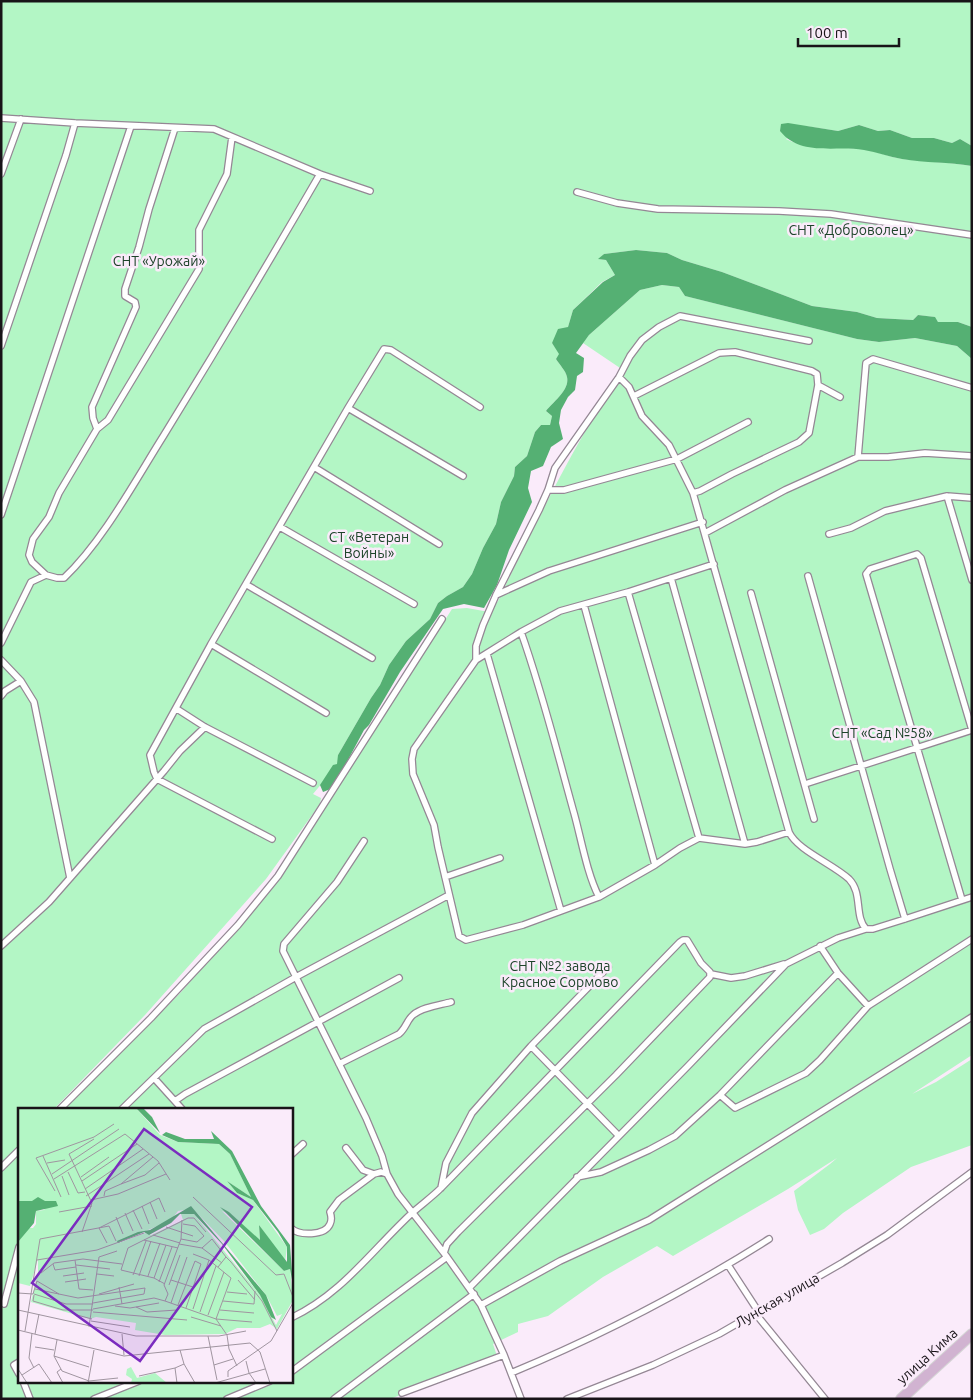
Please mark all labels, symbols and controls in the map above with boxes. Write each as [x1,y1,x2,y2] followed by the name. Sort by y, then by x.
[798,15,899,47] scale bar
[806,24,848,41] text: 100 m
[789,222,914,238] park label: СНТ «Доброволец»
[113,253,206,269] park label: СНТ «Урожай»
[329,529,409,561] park label: СТ «Ветеран Войны»
[832,725,933,741] park label: СНТ «Сад №58»
[502,958,618,990] park label: СНТ №2 завода Красное Сормово
[18,1108,292,1382] inset map
[732,1269,822,1331] street label: Лунская улица
[894,1325,960,1387] street label: улица Кима

